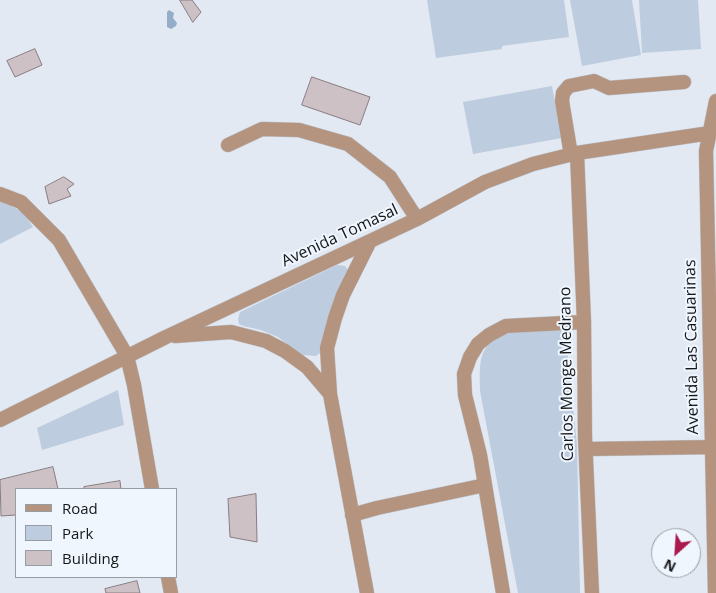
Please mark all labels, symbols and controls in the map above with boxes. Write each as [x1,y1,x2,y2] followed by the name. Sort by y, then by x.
[279,201,401,271] street label: Avenida Tomasal
[681,259,703,435] street label: Avenida Las Casuarinas
[556,287,578,461] street label: Carlos Monge Medrano
[15,488,178,578] legend
[62,498,98,518] text: Road
[62,523,93,543] text: Park
[651,528,701,578] north arrow
[62,548,119,568] text: Building
[660,555,679,577] text: N

